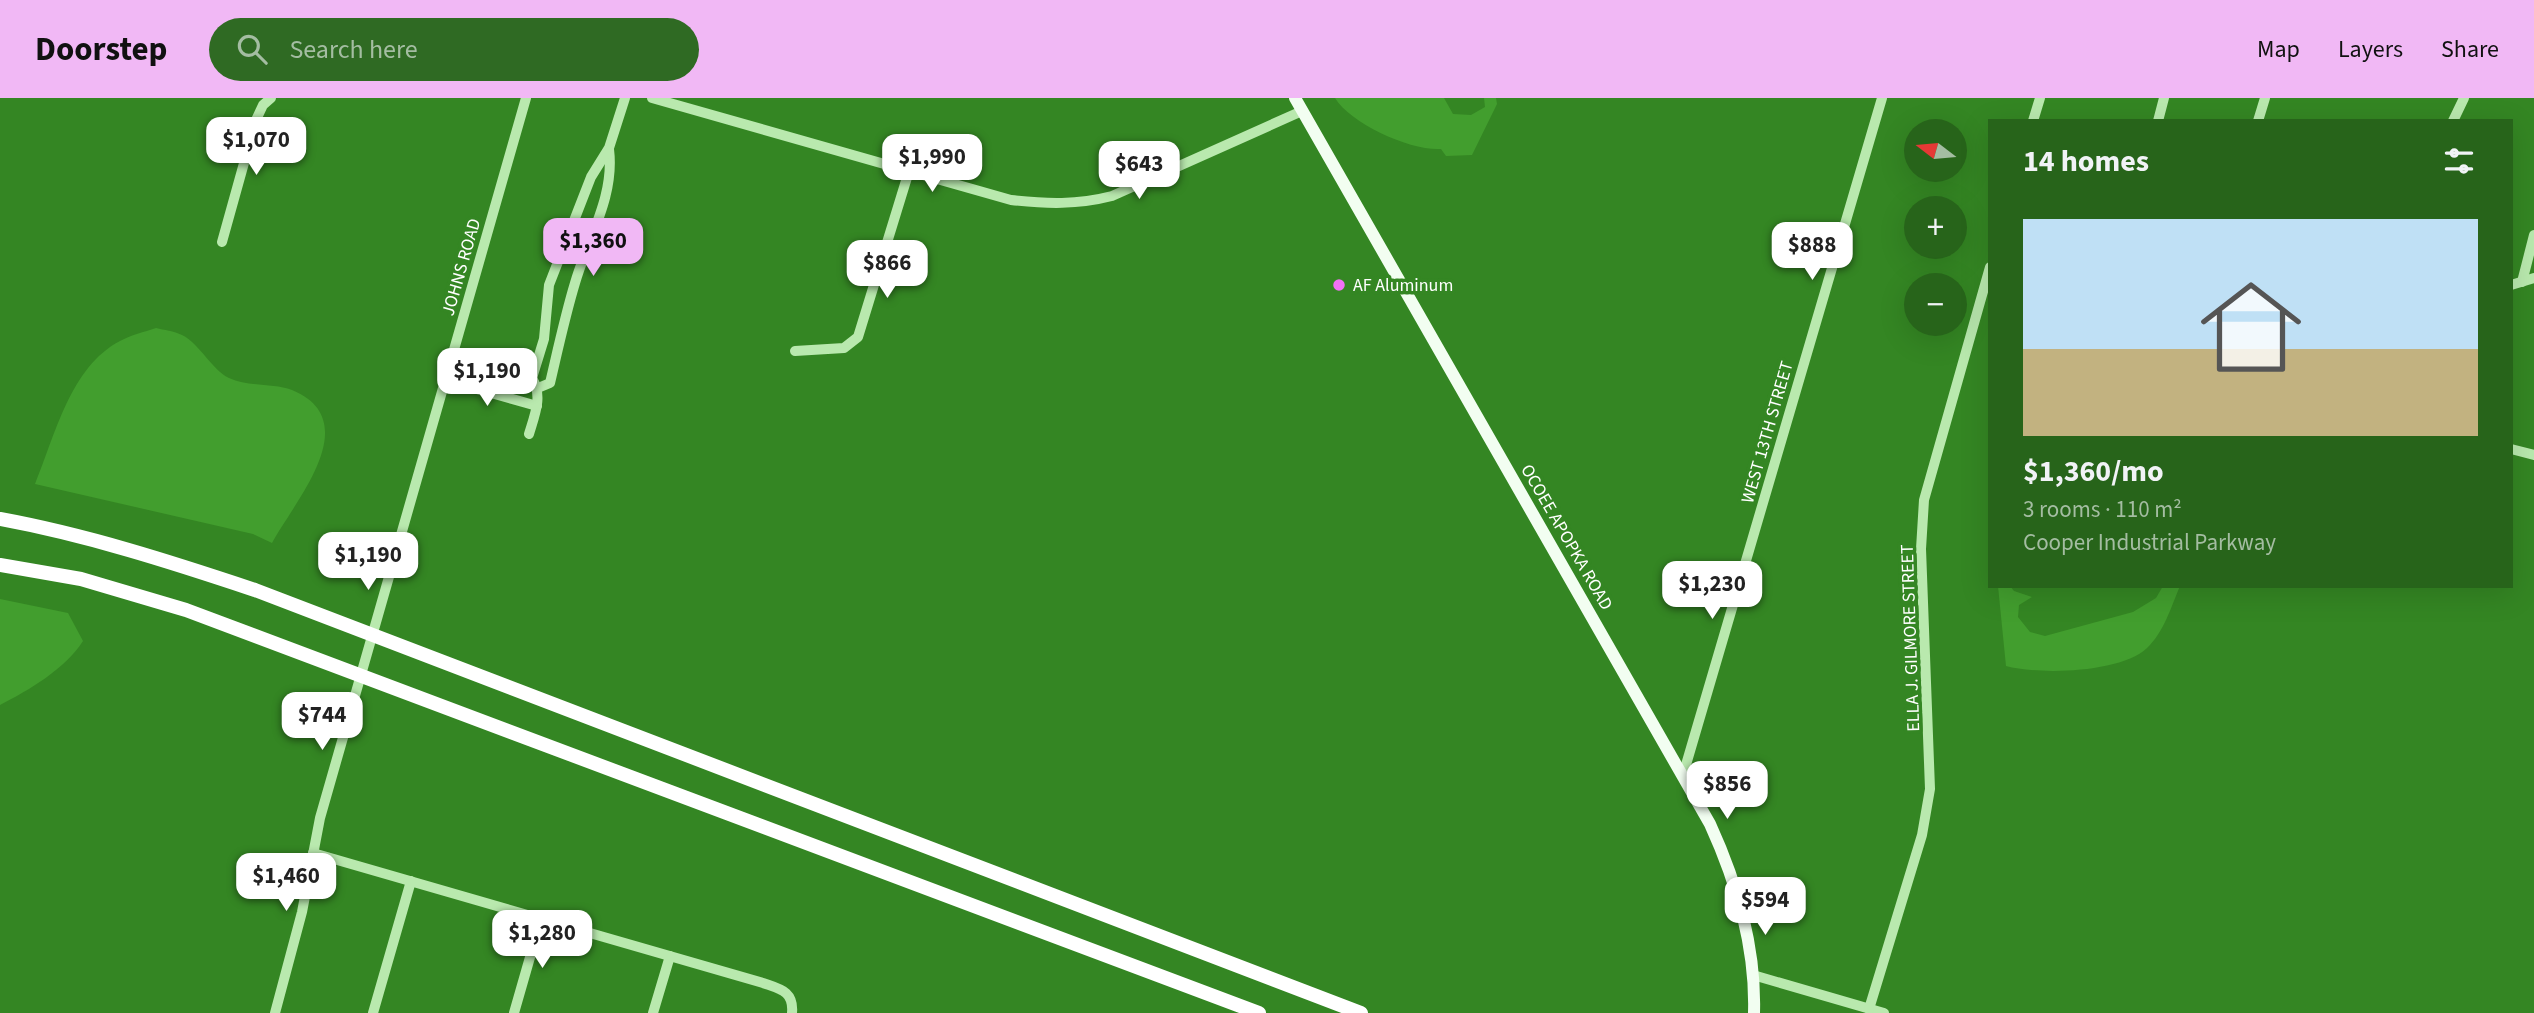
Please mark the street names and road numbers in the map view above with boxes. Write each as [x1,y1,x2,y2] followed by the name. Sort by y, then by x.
[436,216,487,319] street label: JOHNS ROAD
[1735,358,1800,506] street label: WEST 13TH STREET
[1515,460,1619,615] street label: OCOEE APOPKA ROAD
[1895,544,1926,732] street label: ELLA J. GILMORE STREET

